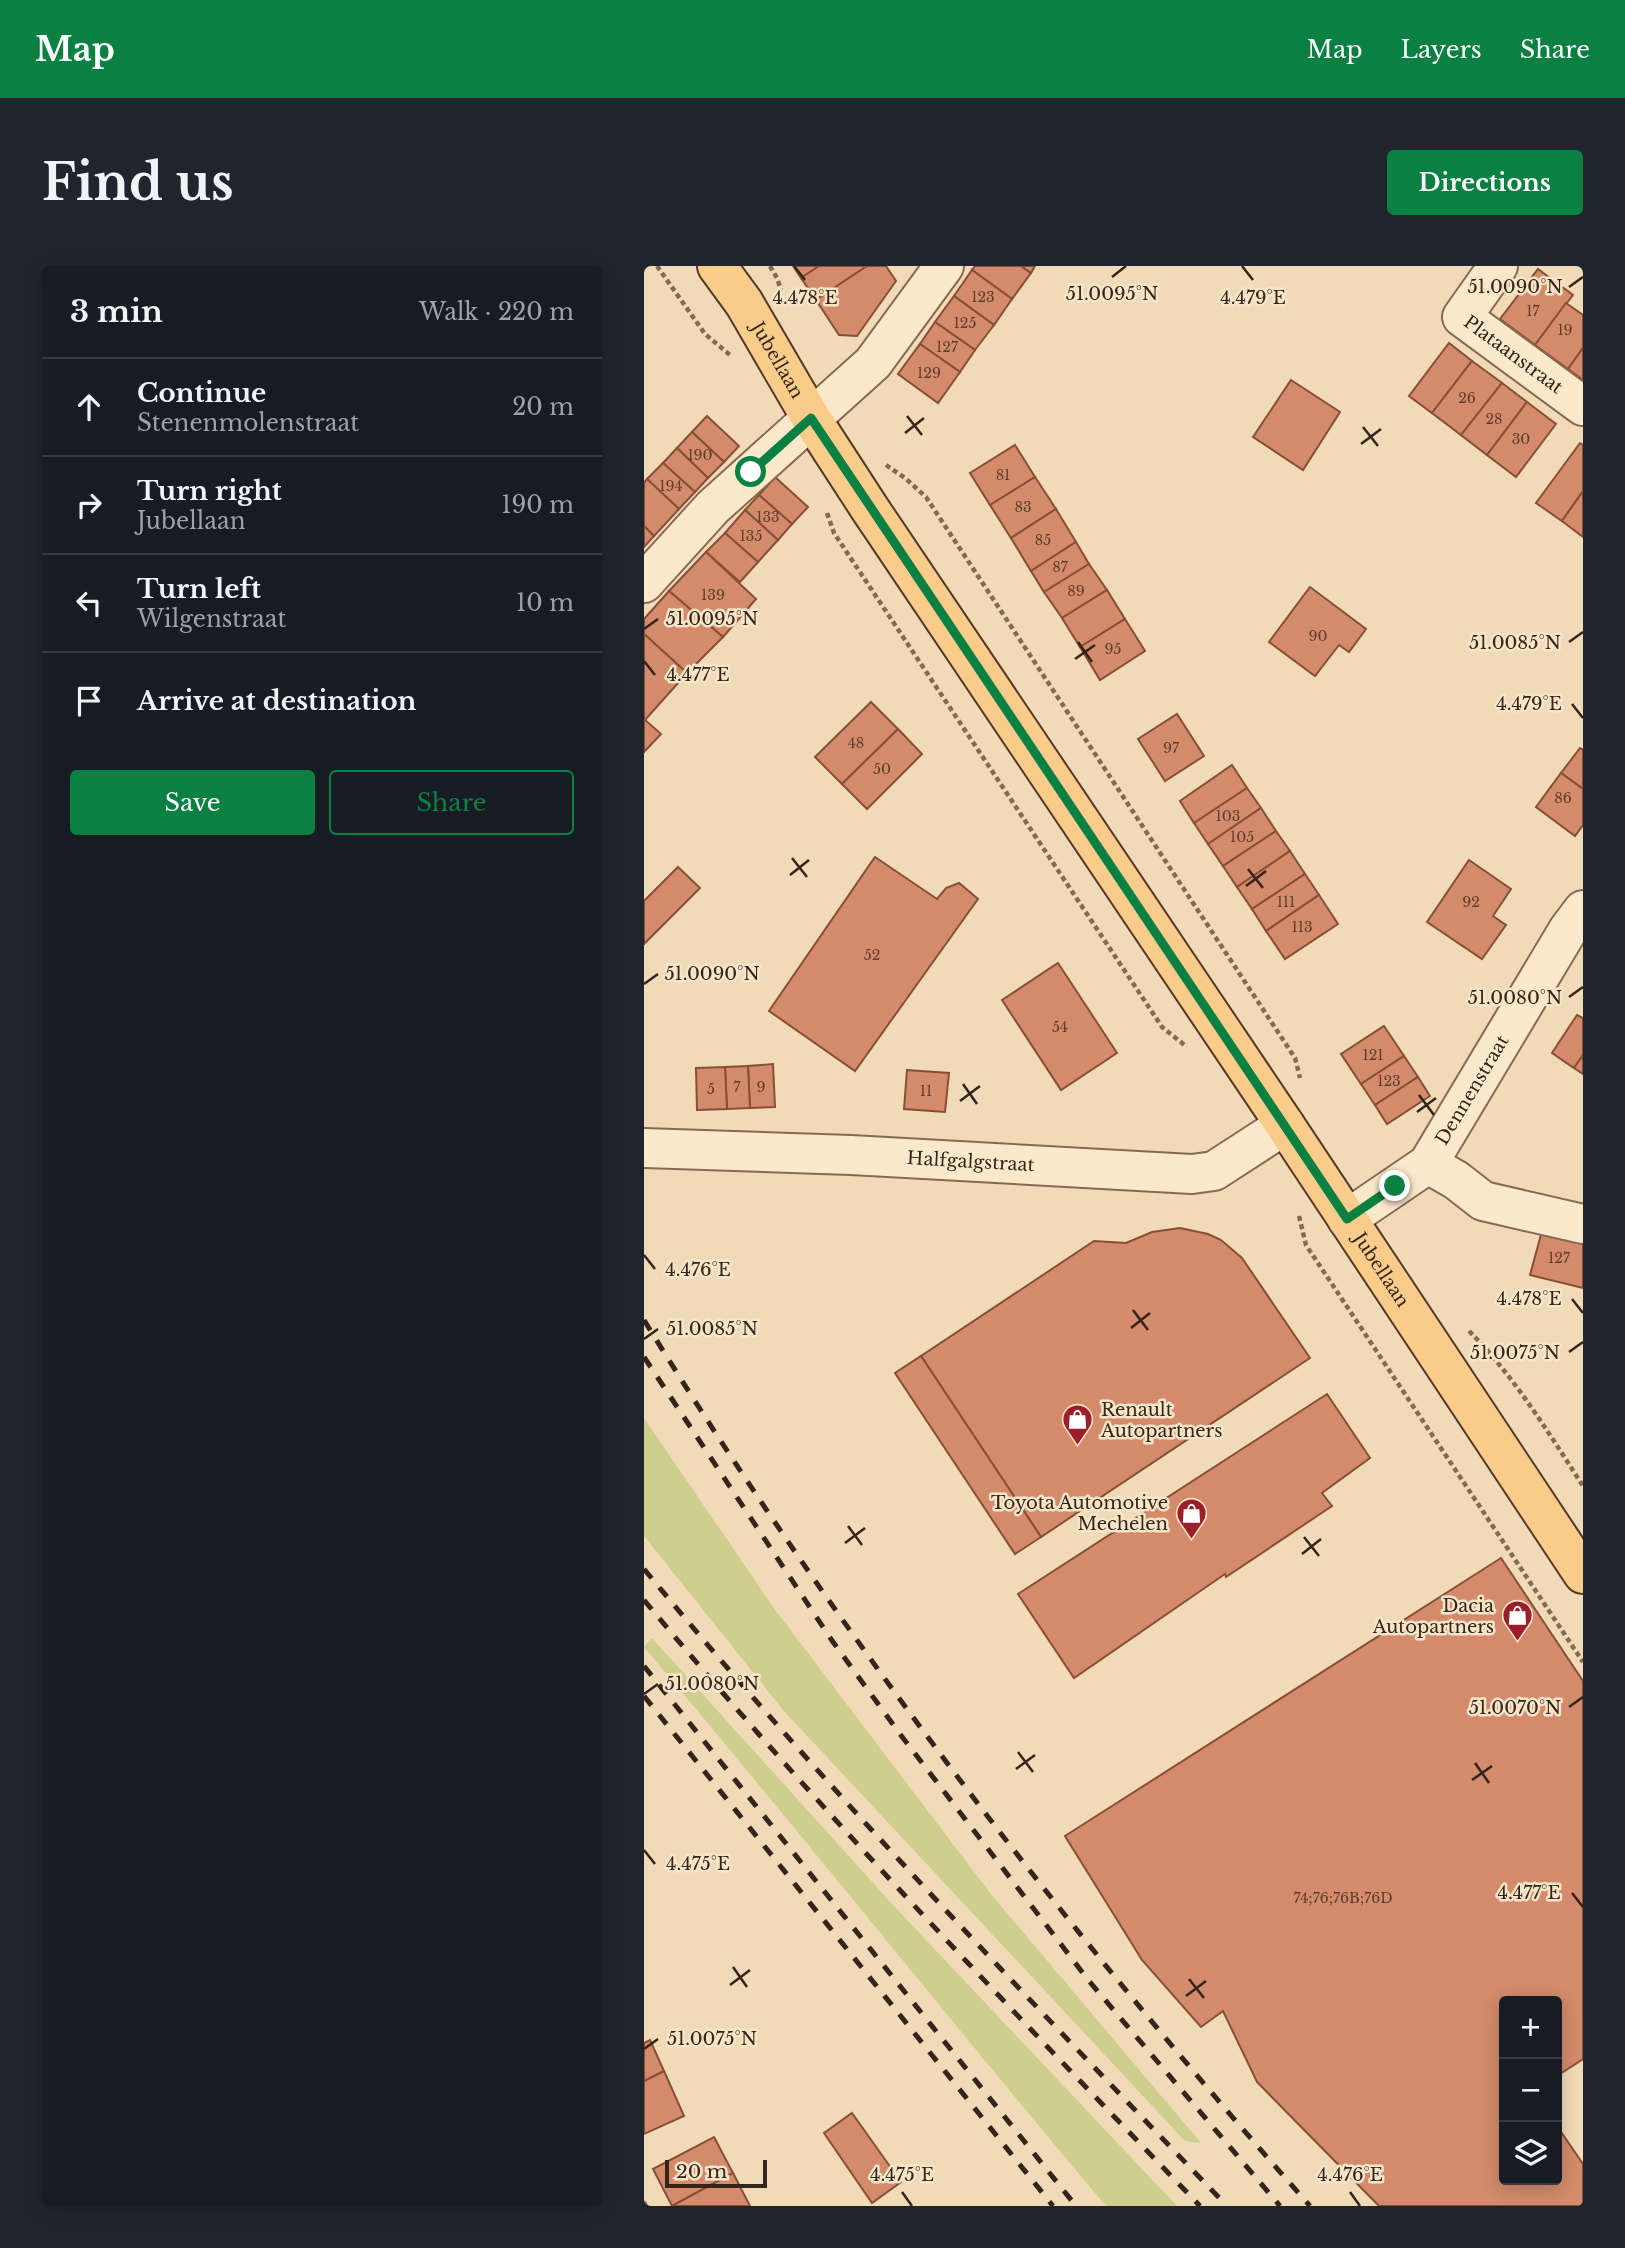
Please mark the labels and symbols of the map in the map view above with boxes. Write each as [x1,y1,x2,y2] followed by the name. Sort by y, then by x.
[1467,276,1563,298] text: 51.0090°N
[1066,283,1158,305] text: 51.0095°N
[772,287,838,309] text: 4.478°E
[1220,287,1286,309] text: 4.479°E
[971,288,995,306] house number: 123
[1526,302,1541,320] house number: 17
[1459,311,1567,399] street label: Plataanstraat
[954,314,976,332] house number: 125
[745,316,808,402] street label: Jubellaan
[1557,321,1573,339] house number: 19
[936,338,959,356] house number: 127
[917,364,941,382] house number: 129
[1458,389,1476,407] house number: 26
[1485,410,1503,428] house number: 28
[1512,430,1530,448] house number: 30
[687,446,713,464] house number: 190
[735,456,766,487] route start
[996,466,1010,484] house number: 81
[659,477,683,495] house number: 194
[1014,498,1032,516] house number: 83
[756,508,780,526] house number: 133
[740,527,762,545] house number: 135
[1035,531,1051,549] house number: 85
[1052,558,1069,576] house number: 87
[1067,582,1085,600] house number: 89
[701,586,725,604] house number: 139
[666,608,758,630] text: 51.0095°N
[1309,627,1328,645] house number: 90
[1469,632,1561,654] text: 51.0085°N
[1105,640,1122,658] house number: 95
[666,664,730,686] text: 4.477°E
[1496,693,1562,715] text: 4.479°E
[848,734,864,752] house number: 48
[1163,739,1180,757] house number: 97
[873,760,891,778] house number: 50
[1554,789,1572,807] house number: 86
[1216,807,1240,825] house number: 103
[1230,828,1254,846] house number: 105
[1277,893,1295,911] house number: 111
[1462,893,1480,911] house number: 92
[1291,918,1313,936] house number: 113
[864,946,880,964] house number: 52
[664,963,760,985] text: 51.0090°N
[1468,987,1562,1009] text: 51.0080°N
[1052,1018,1068,1036] house number: 54
[1431,1031,1514,1149] street label: Dennenstraat
[1362,1046,1384,1064] house number: 121
[1377,1072,1401,1090] house number: 123
[733,1078,741,1096] house number: 7
[756,1078,766,1096] house number: 9
[707,1080,715,1098] house number: 5
[920,1082,932,1100] house number: 11
[906,1147,1035,1176] street label: Halfgalgstraat
[1379,1170,1410,1201] route end
[1347,1227,1414,1311] street label: Jubellaan
[1548,1249,1571,1267] house number: 127
[665,1259,731,1281] text: 4.476°E
[1496,1288,1562,1310] text: 4.478°E
[666,1318,758,1340] text: 51.0085°N
[1470,1342,1560,1364] text: 51.0075°N
[1100,1399,1222,1442] place label: Renault Autopartners
[1061,1403,1095,1447] shop icon: Renault Autopartners
[991,1492,1168,1535] place label: Toyota Automotive Mechelen
[1174,1496,1208,1540] shop icon: Toyota Automotive Mechelen
[1372,1595,1494,1638] place label: Dacia Autopartners
[1500,1599,1534,1643] shop icon: Dacia Autopartners
[665,1673,759,1695] text: 51.0080°N
[1469,1697,1561,1719] text: 51.0070°N
[666,1853,730,1875] text: 4.475°E
[1497,1882,1561,1904] text: 4.477°E
[1293,1889,1393,1907] house number: 74;76;76B;76D
[667,2028,757,2050] text: 51.0075°N
[665,2157,766,2189] scale bar
[870,2164,934,2186] text: 4.475°E
[1317,2164,1383,2186] text: 4.476°E

